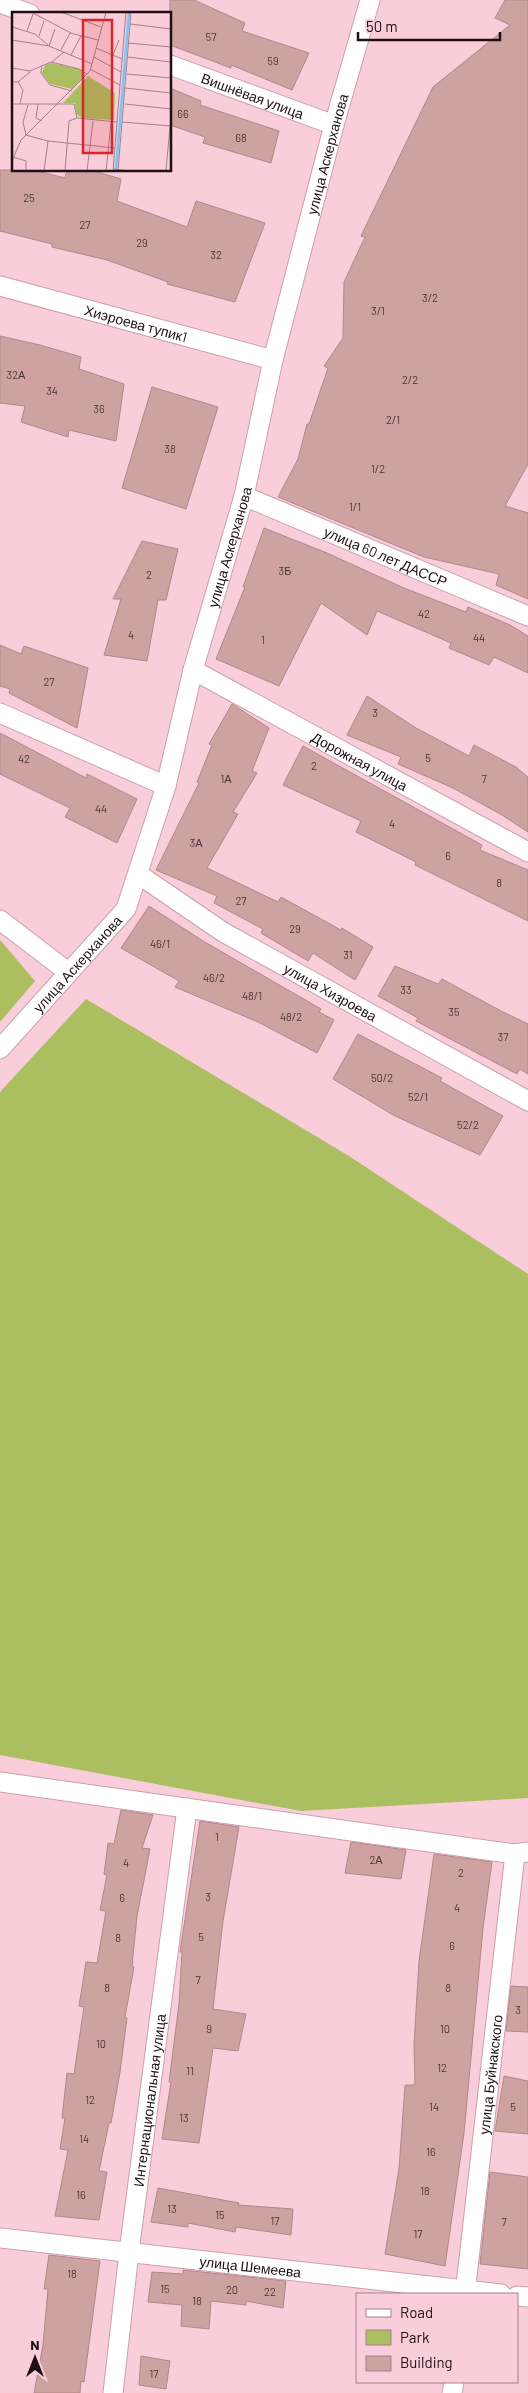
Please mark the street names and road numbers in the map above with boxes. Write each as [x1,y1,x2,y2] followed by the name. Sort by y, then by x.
[199,69,306,122] street label: Вишнёвая улица
[303,91,351,216] street label: улица Аскерханова
[83,301,189,345] street label: Хиэроева тупик1
[203,485,254,609] street label: улица Аскерханова
[322,522,450,589] street label: улица 60 лет ДАССР
[309,728,411,794] street label: Дорожная улица
[29,911,125,1016] street label: улица Аскерханова
[281,959,380,1024] street label: улица Хизроева
[129,2012,169,2188] street label: Интернациональная улица
[475,2013,505,2135] street label: улица Буйнакского
[199,2252,302,2280] street label: улица Шемеева

